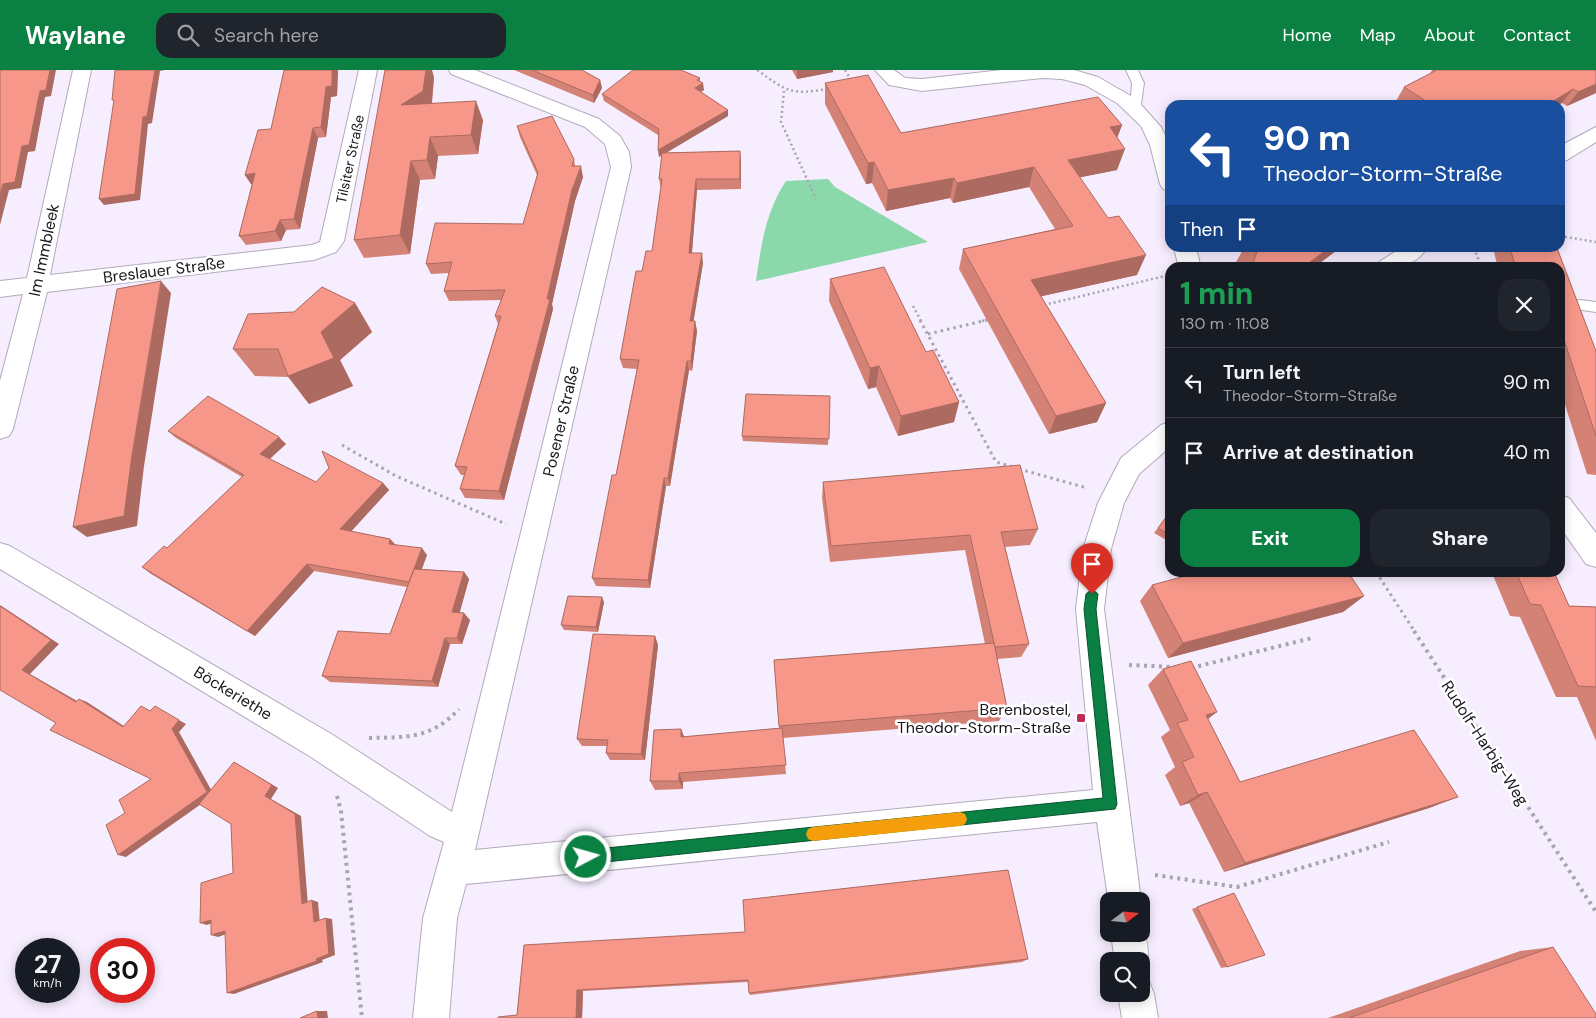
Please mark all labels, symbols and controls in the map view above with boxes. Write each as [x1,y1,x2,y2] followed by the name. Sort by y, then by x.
[156,13,506,58] search box
[25,20,126,51] text: Waylane
[174,21,202,49] icon: search
[214,23,319,48] text: Search here
[1282,23,1332,47] text: Home
[1360,23,1396,47] text: Map
[1424,23,1475,47] text: About
[1503,23,1571,47] text: Contact
[332,113,368,205] street label: Tilsiter Straße
[1263,115,1351,161] text: 90 m
[1180,120,1245,185] icon: left
[1263,159,1502,188] text: Theodor-Storm-Straße
[24,202,64,298] street label: Im Immbleek
[1233,215,1261,243] icon: arrive
[1180,217,1223,242] text: Then
[102,252,226,288] street label: Breslauer Straße
[1180,274,1253,313] text: 1 min
[1498,279,1550,331] button: close
[1180,313,1269,334] text: 130 m · 11:08
[1223,360,1301,385] text: Turn left
[538,363,584,479] street label: Posener Straße
[1180,369,1208,397] icon: left
[1503,370,1550,395] text: 90 m
[1223,385,1397,406] text: Theodor-Storm-Straße
[1180,439,1208,467] icon: arrive
[1223,440,1414,465] text: Arrive at destination
[1503,440,1550,465] text: 40 m
[1180,509,1360,567] button: Exit
[1370,509,1550,567] button: Share
[1071,543,1113,594] pin
[1078,550,1106,578] icon: arrive
[190,661,276,725] street label: Böckeriethe
[1437,677,1533,810] street label: Rudolf-Harbig-Weg
[897,699,1071,738] place label: Berenbostel, Theodor-Storm-Straße
[1075,712,1087,724] marker: Berenbostel, Theodor-Storm-Straße
[559,830,611,882] position arrow
[1100,892,1150,942] north arrow
[1100,892,1150,1002] map controls
[90,938,155,1003] speed limit sign: 30
[34,948,61,981] text: 27
[1100,952,1150,1002] button: search
[33,975,62,991] text: km/h

